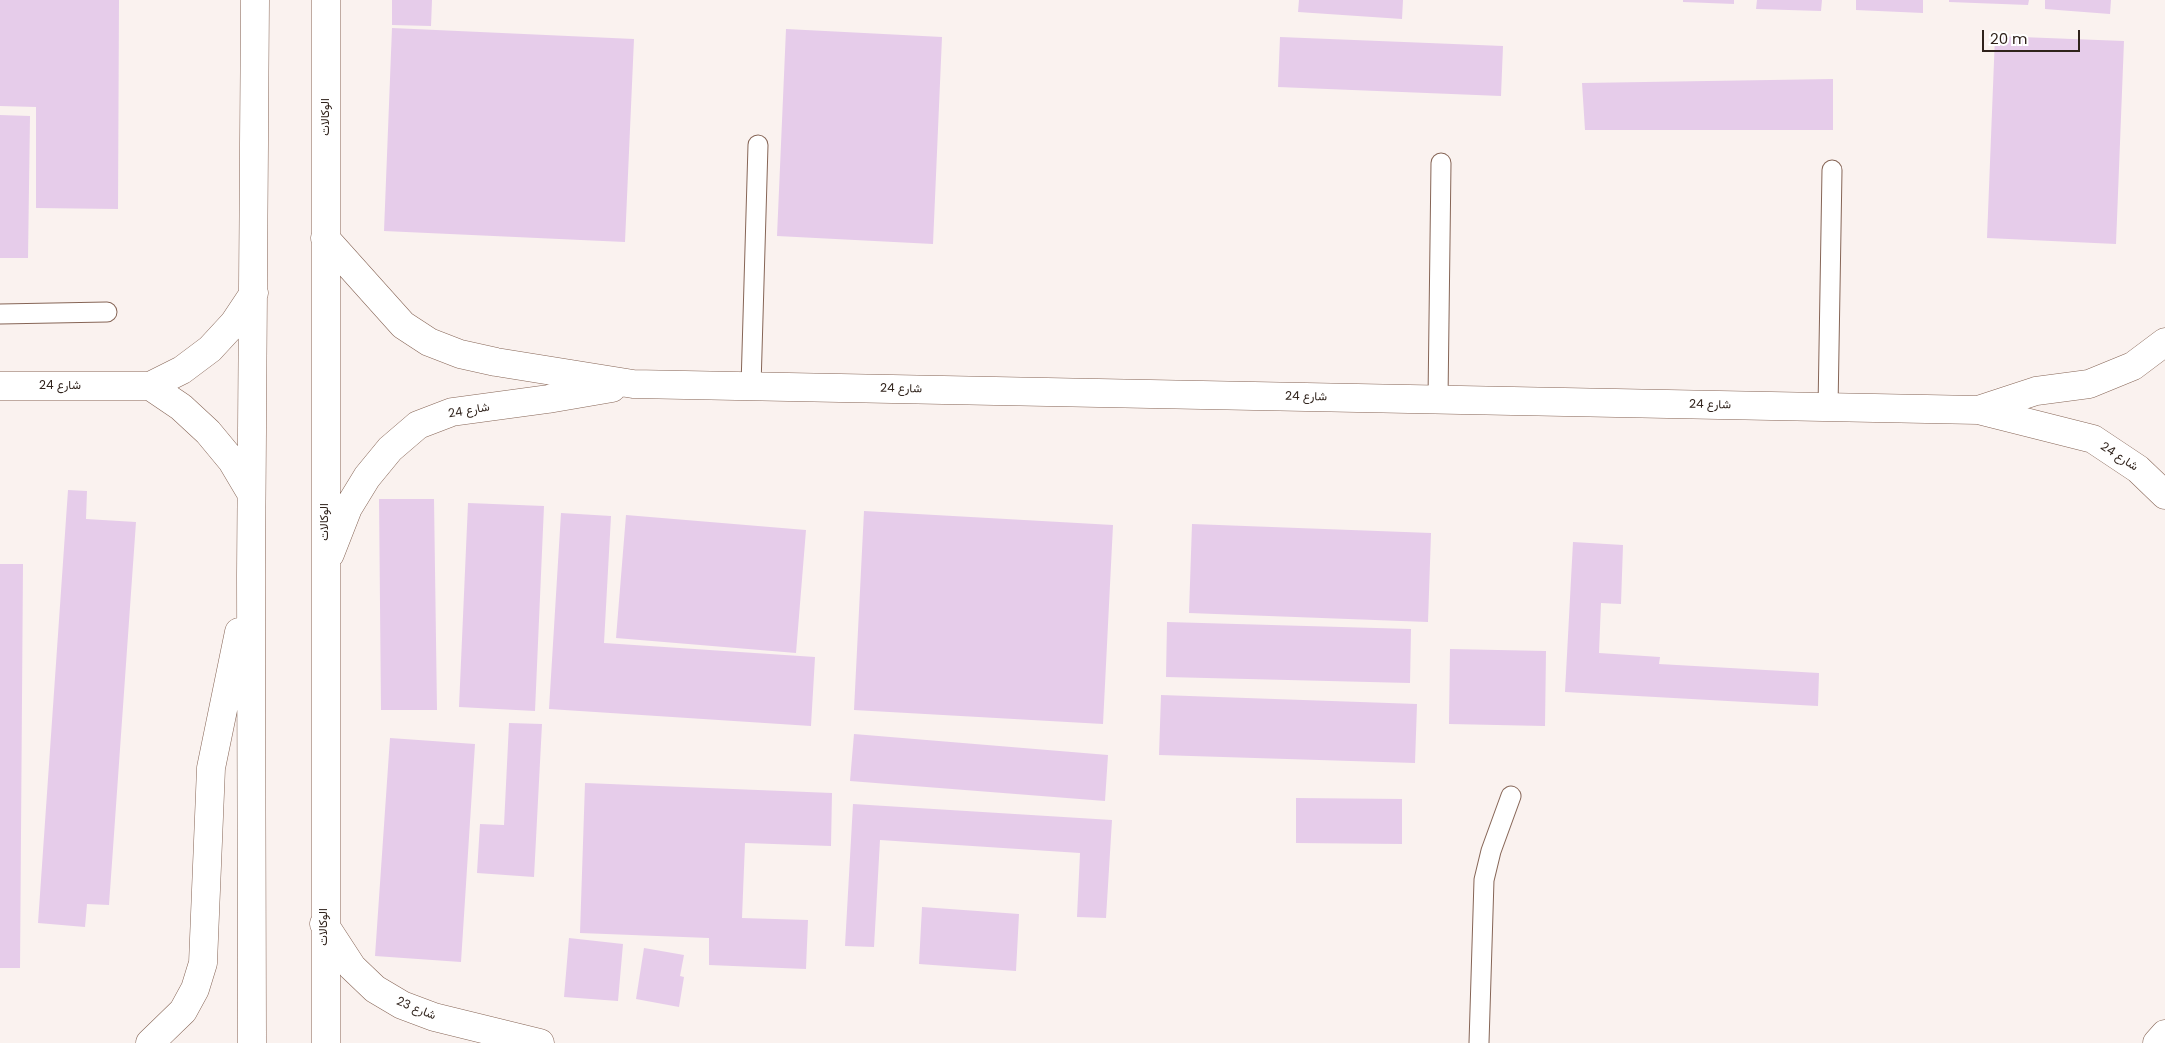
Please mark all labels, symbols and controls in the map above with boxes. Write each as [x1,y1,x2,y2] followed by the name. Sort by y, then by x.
[1985,20,2082,52] scale bar
[1990,28,2028,49] text: 20 m
[319,98,333,136] street label: الوكالات
[39,379,81,393] street label: شارع 24
[880,381,922,397] street label: شارع 24
[1285,389,1327,405] street label: شارع 24
[1689,397,1731,413] street label: شارع 24
[447,400,491,422] street label: شارع 24
[2098,440,2140,474] street label: شارع 24
[318,503,332,541] street label: الوكالات
[317,908,331,946] street label: الوكالات
[394,995,438,1023] street label: شارع 23

